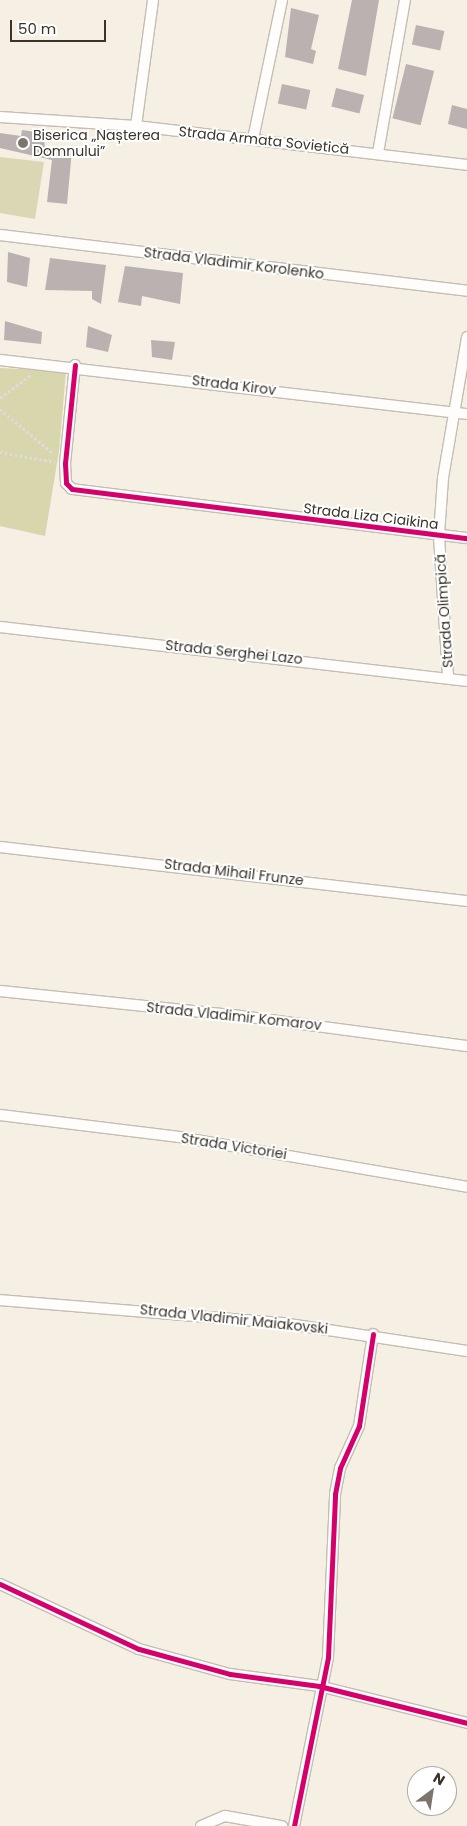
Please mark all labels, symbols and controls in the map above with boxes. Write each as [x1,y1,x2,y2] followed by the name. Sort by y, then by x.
[12,10,109,42] scale bar
[18,18,56,39] text: 50 m
[178,123,350,157] street label: Strada Armata Sovietică
[33,127,160,160] place label: Biserica „Nașterea Domnului”
[17,137,29,149] marker: Biserica „Nașterea Domnului”
[143,244,325,282] street label: Strada Vladimir Korolenko
[191,372,277,398] street label: Strada Kirov
[302,499,440,533] street label: Strada Liza Ciaikina
[432,554,456,668] street label: Strada Olimpică
[165,636,303,668] street label: Strada Serghei Lazo
[163,855,305,889] street label: Strada Mihail Frunze
[146,998,322,1034] street label: Strada Vladimir Komarov
[180,1129,288,1163] street label: Strada Victoriei
[139,1301,329,1337] street label: Strada Vladimir Maiakovski
[407,1766,457,1816] north arrow
[430,1768,449,1790] text: N

